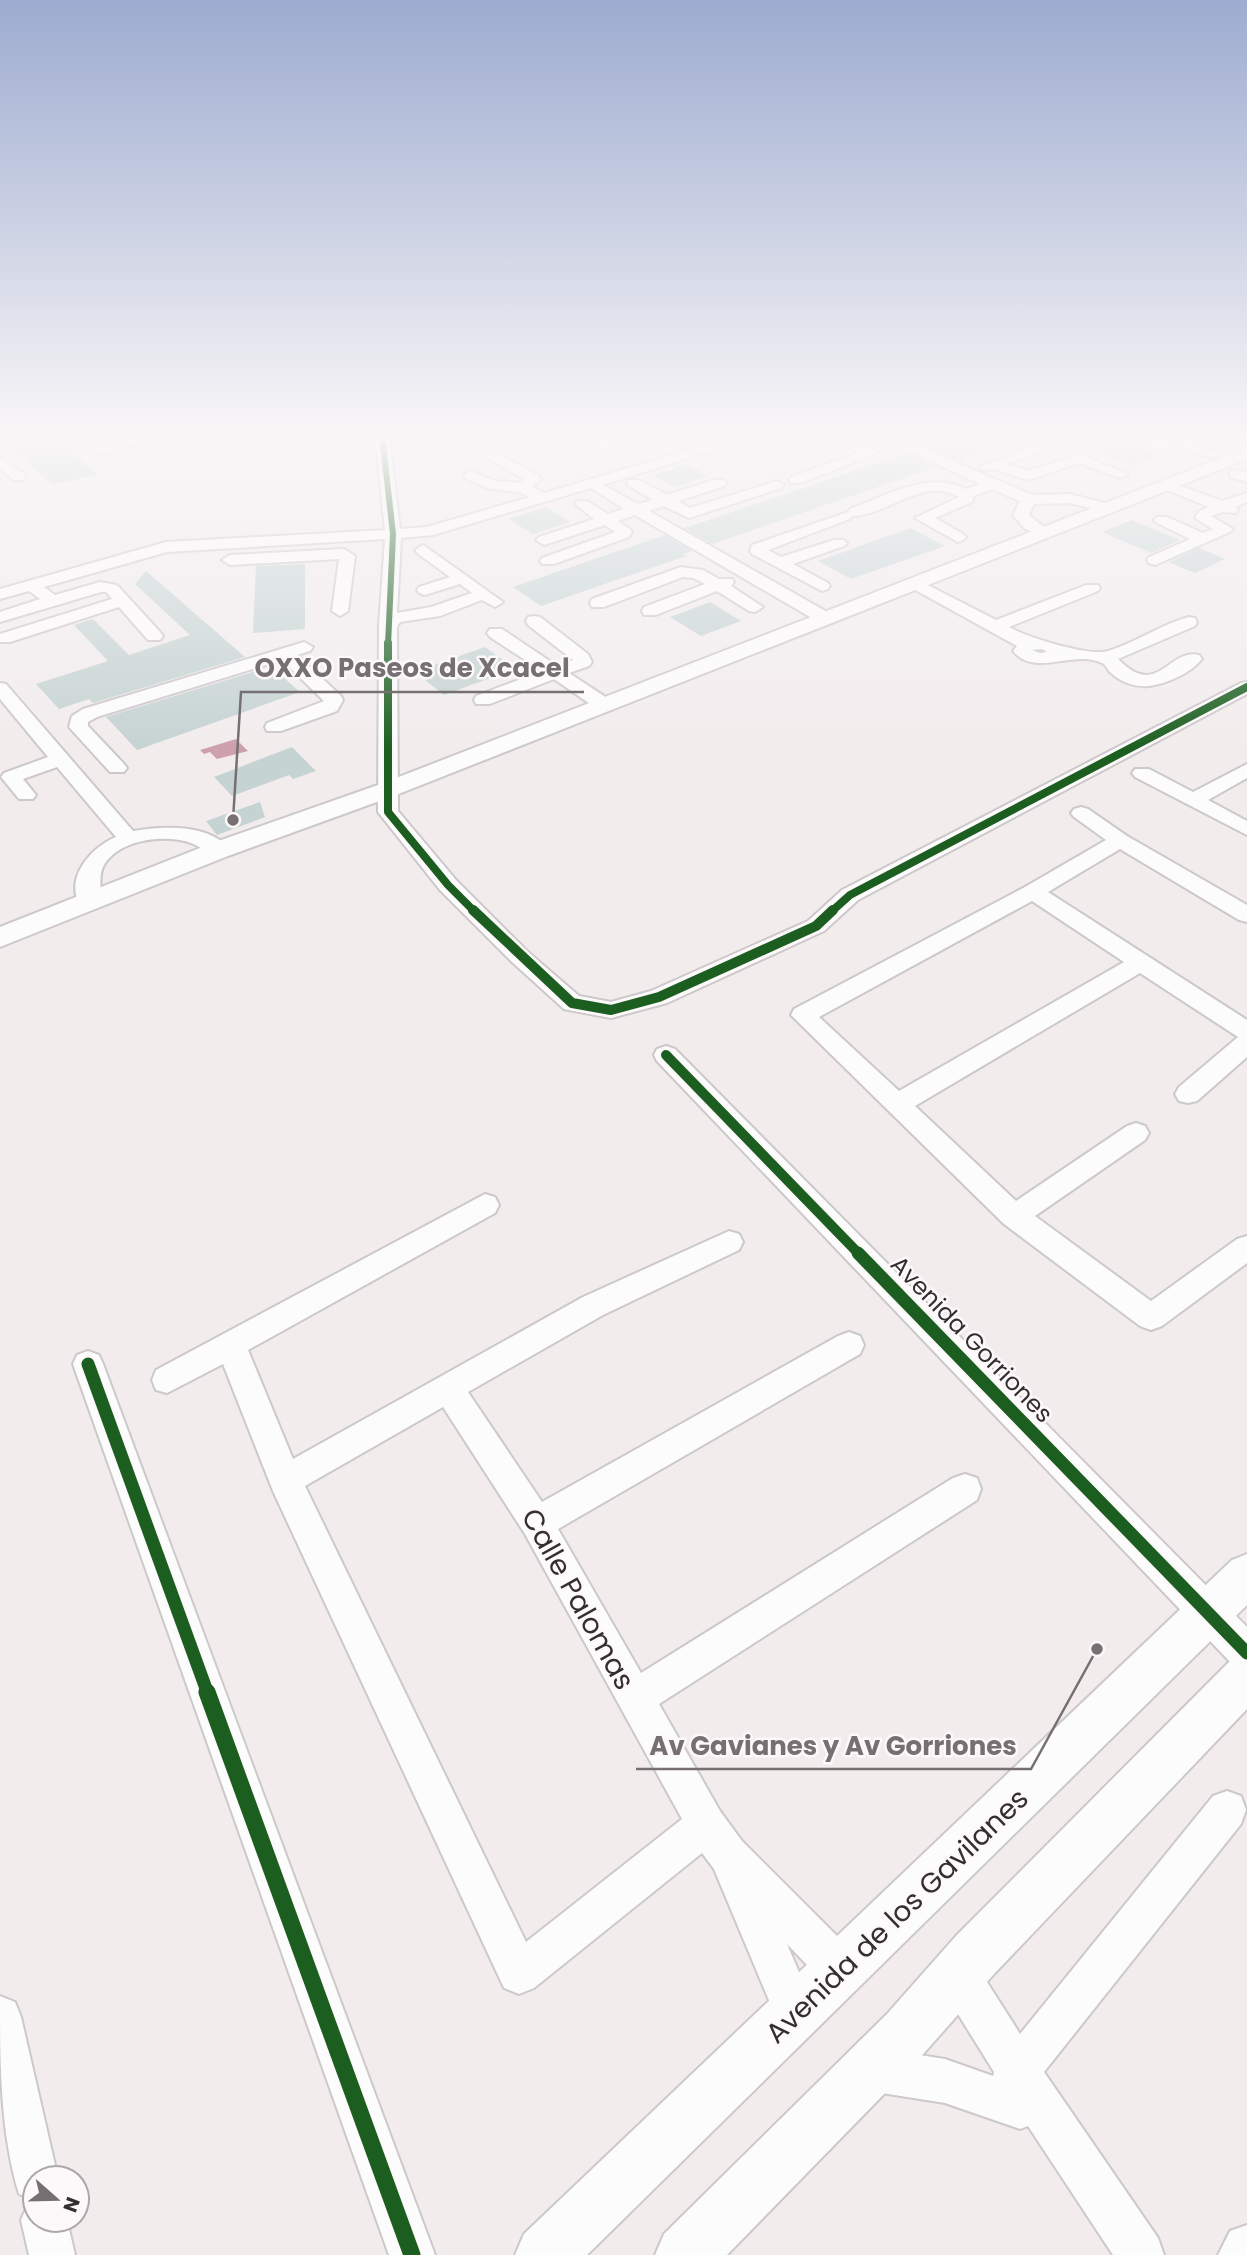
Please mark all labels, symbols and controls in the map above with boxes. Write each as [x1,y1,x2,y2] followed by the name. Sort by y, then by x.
[241,645,584,692] callout: OXXO Paseos de Xcacel
[254,650,570,686] text: OXXO Paseos de Xcacel
[884,1248,1060,1430] street label: Avenida Gorriones
[512,1501,644,1697] street label: Calle Palomas
[636,1722,1031,1769] callout: Av Gavianes y Av Gorriones
[649,1728,1017,1764] text: Av Gavianes y Av Gorriones
[757,1780,1037,2052] street label: Avenida de los Gavilanes
[21,2164,91,2234] north arrow
[56,2193,87,2216] text: N

